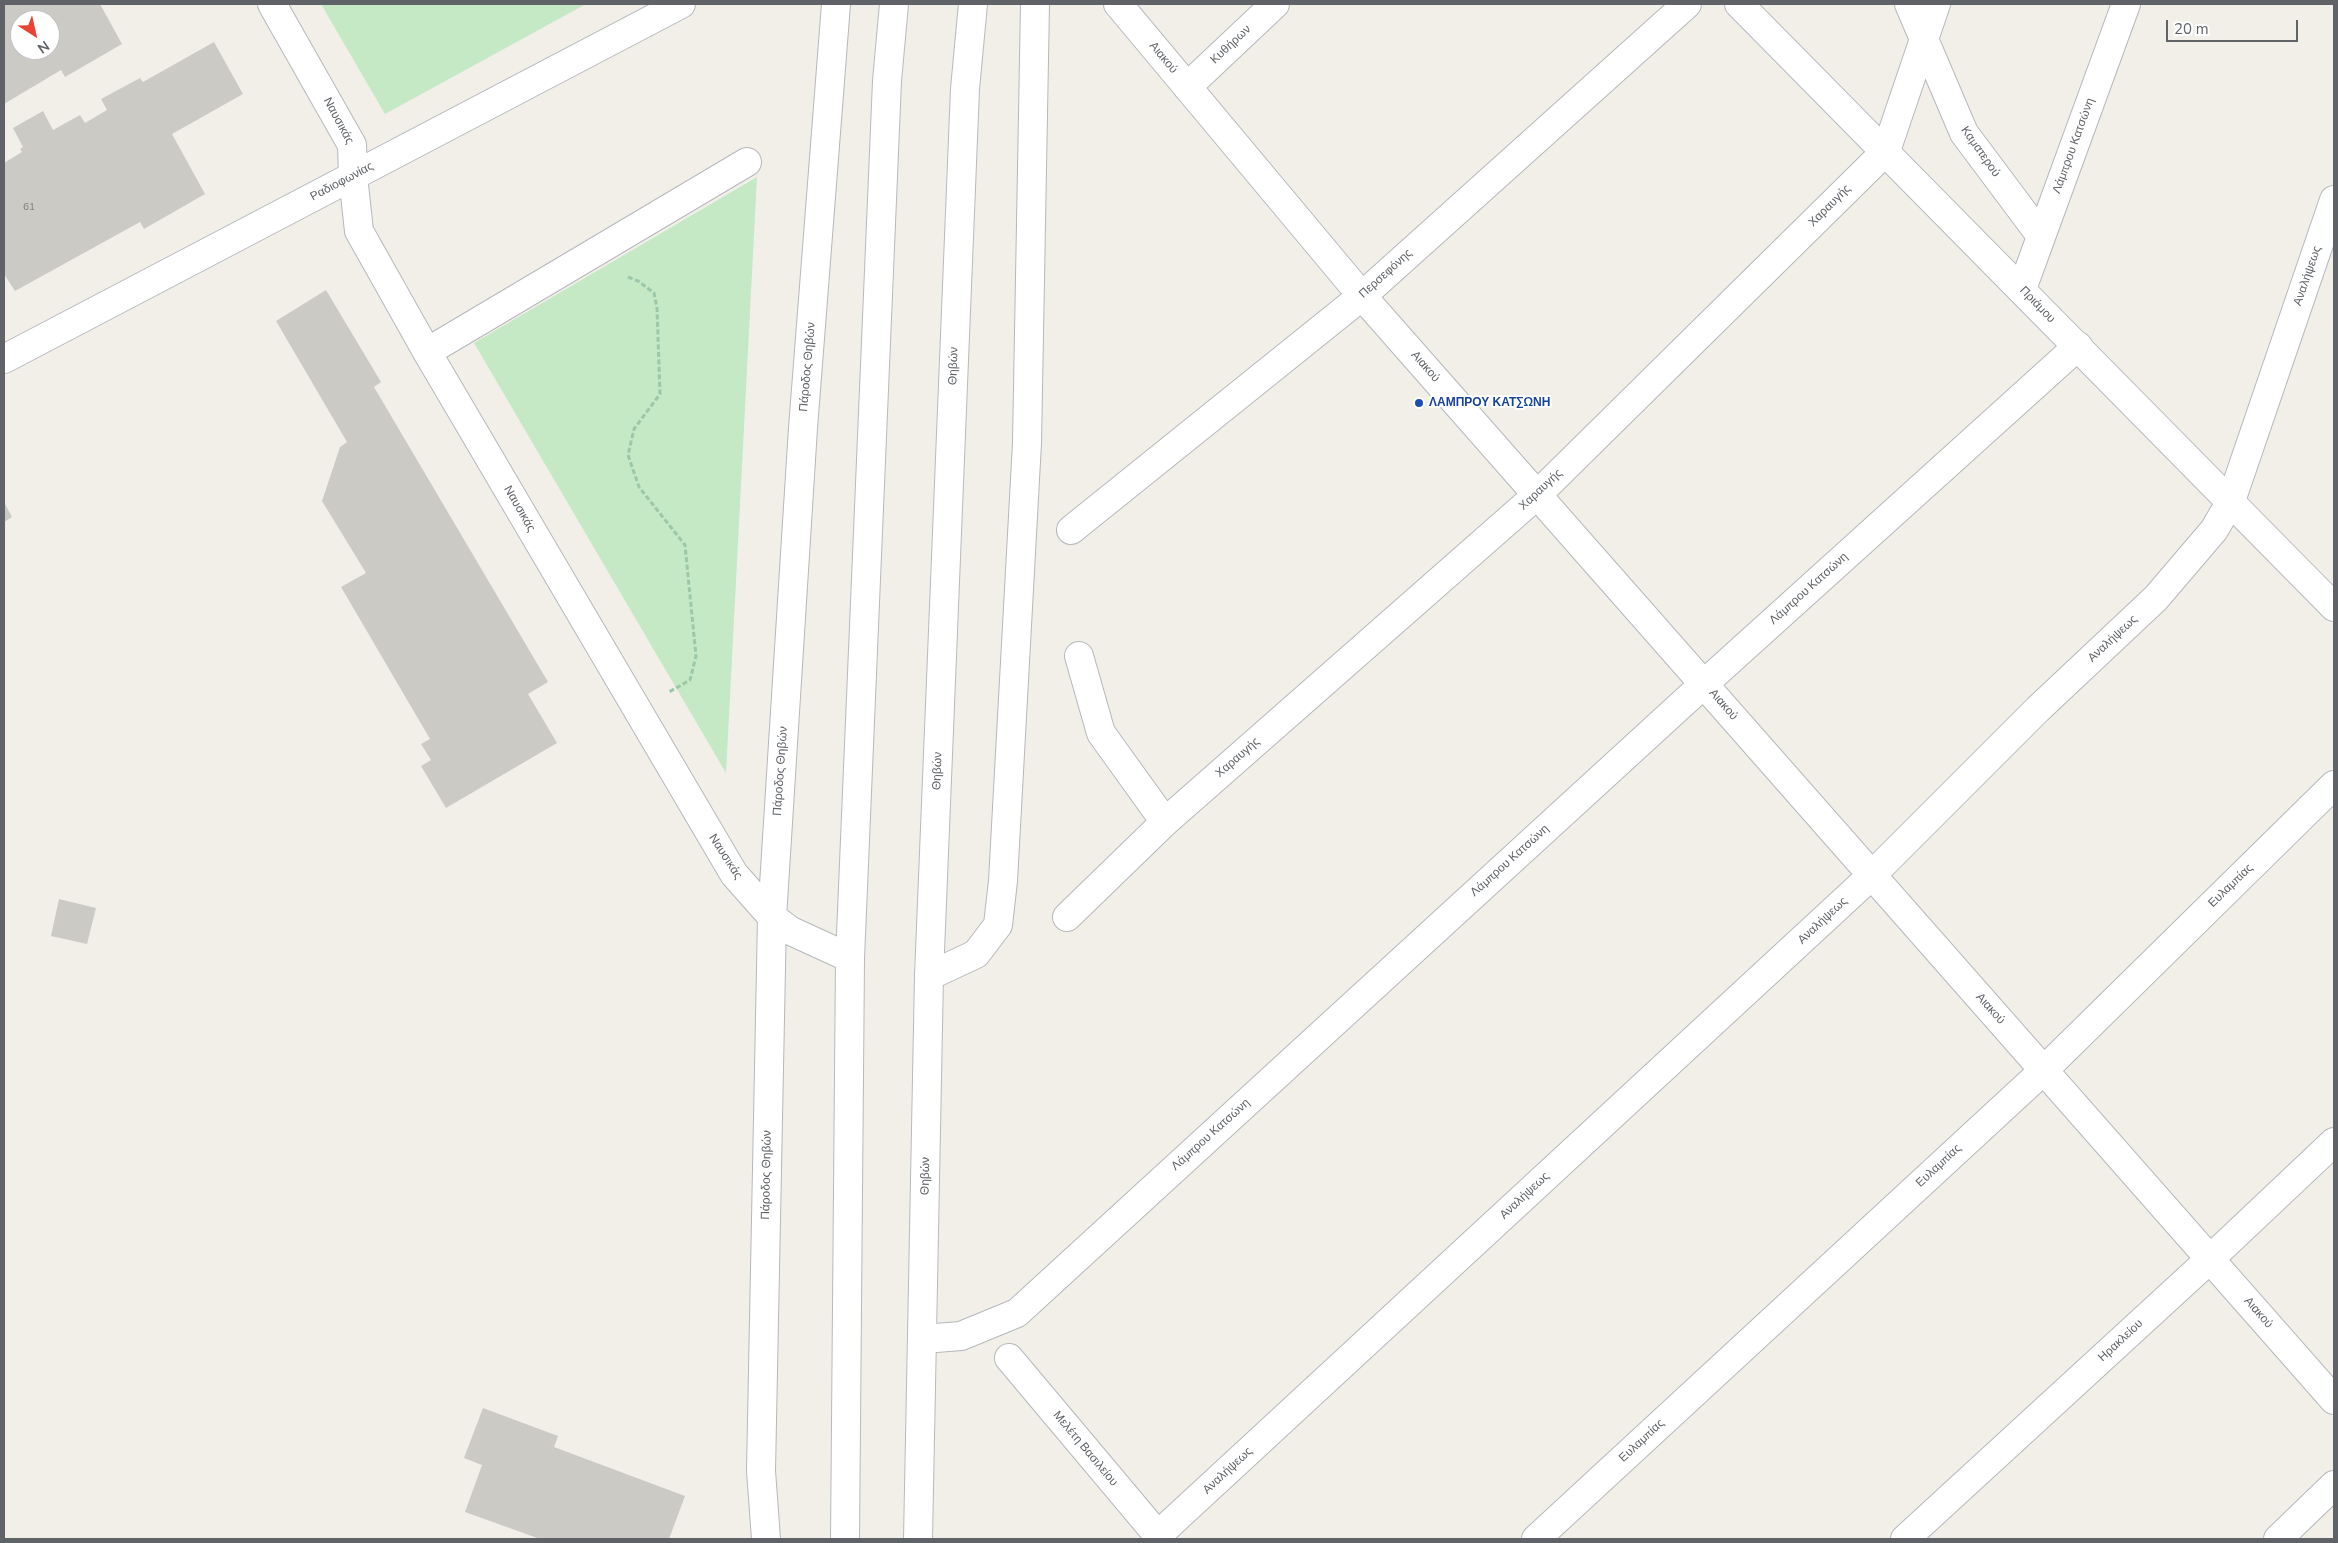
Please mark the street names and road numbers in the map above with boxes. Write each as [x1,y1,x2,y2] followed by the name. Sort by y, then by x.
[1208,23,1254,67] street label: Κυθήρων
[1146,39,1180,77] street label: Αιακού
[320,95,356,147] street label: Ναυσικάς
[2050,96,2098,196] street label: Λάμπρου Κατσώνη
[1957,124,2003,180] street label: Καματερού
[308,159,376,205] street label: Ραδιοφωνίας
[1806,182,1854,230] street label: Χαραυγής
[2291,244,2325,308] street label: Αναλήψεως
[1356,246,1416,302] street label: Περσεφόνης
[2016,284,2058,326] street label: Πριάμου
[797,322,819,412] street label: Πάροδος Θηβών
[946,347,962,385] street label: Θηβών
[1408,348,1442,386] street label: Αιακού
[1516,466,1566,514] street label: Χαραυγής
[500,483,538,535] street label: Ναυσικάς
[1767,550,1851,628] street label: Λάμπρου Κατσώνη
[2085,612,2141,666] street label: Αναλήψεως
[1706,686,1740,724] street label: Αιακού
[771,726,791,816] street label: Πάροδος Θηβών
[1213,735,1263,781] street label: Χαραυγής
[930,752,946,790] street label: Θηβών
[1468,822,1552,900] street label: Λάμπρου Κατσώνη
[705,832,745,882] street label: Ναυσικάς
[2206,861,2256,911] street label: Ευλαμπίας
[1795,894,1851,948] street label: Αναλήψεως
[1972,991,2008,1027] street label: Αιακού
[1169,1096,1253,1174] street label: Λάμπρου Κατσώνη
[759,1130,775,1220] street label: Πάροδος Θηβών
[1913,1141,1965,1191] street label: Ευλαμπίας
[918,1157,934,1195] street label: Θηβών
[1497,1169,1553,1223] street label: Αναλήψεως
[2241,1294,2275,1332] street label: Αιακού
[2096,1317,2146,1365] street label: Ηρακλείου
[1049,1409,1121,1489] street label: Μελέτη Βασιλείου
[1616,1416,1668,1466] street label: Ευλαμπίας
[1200,1444,1256,1498] street label: Αναλήψεως

